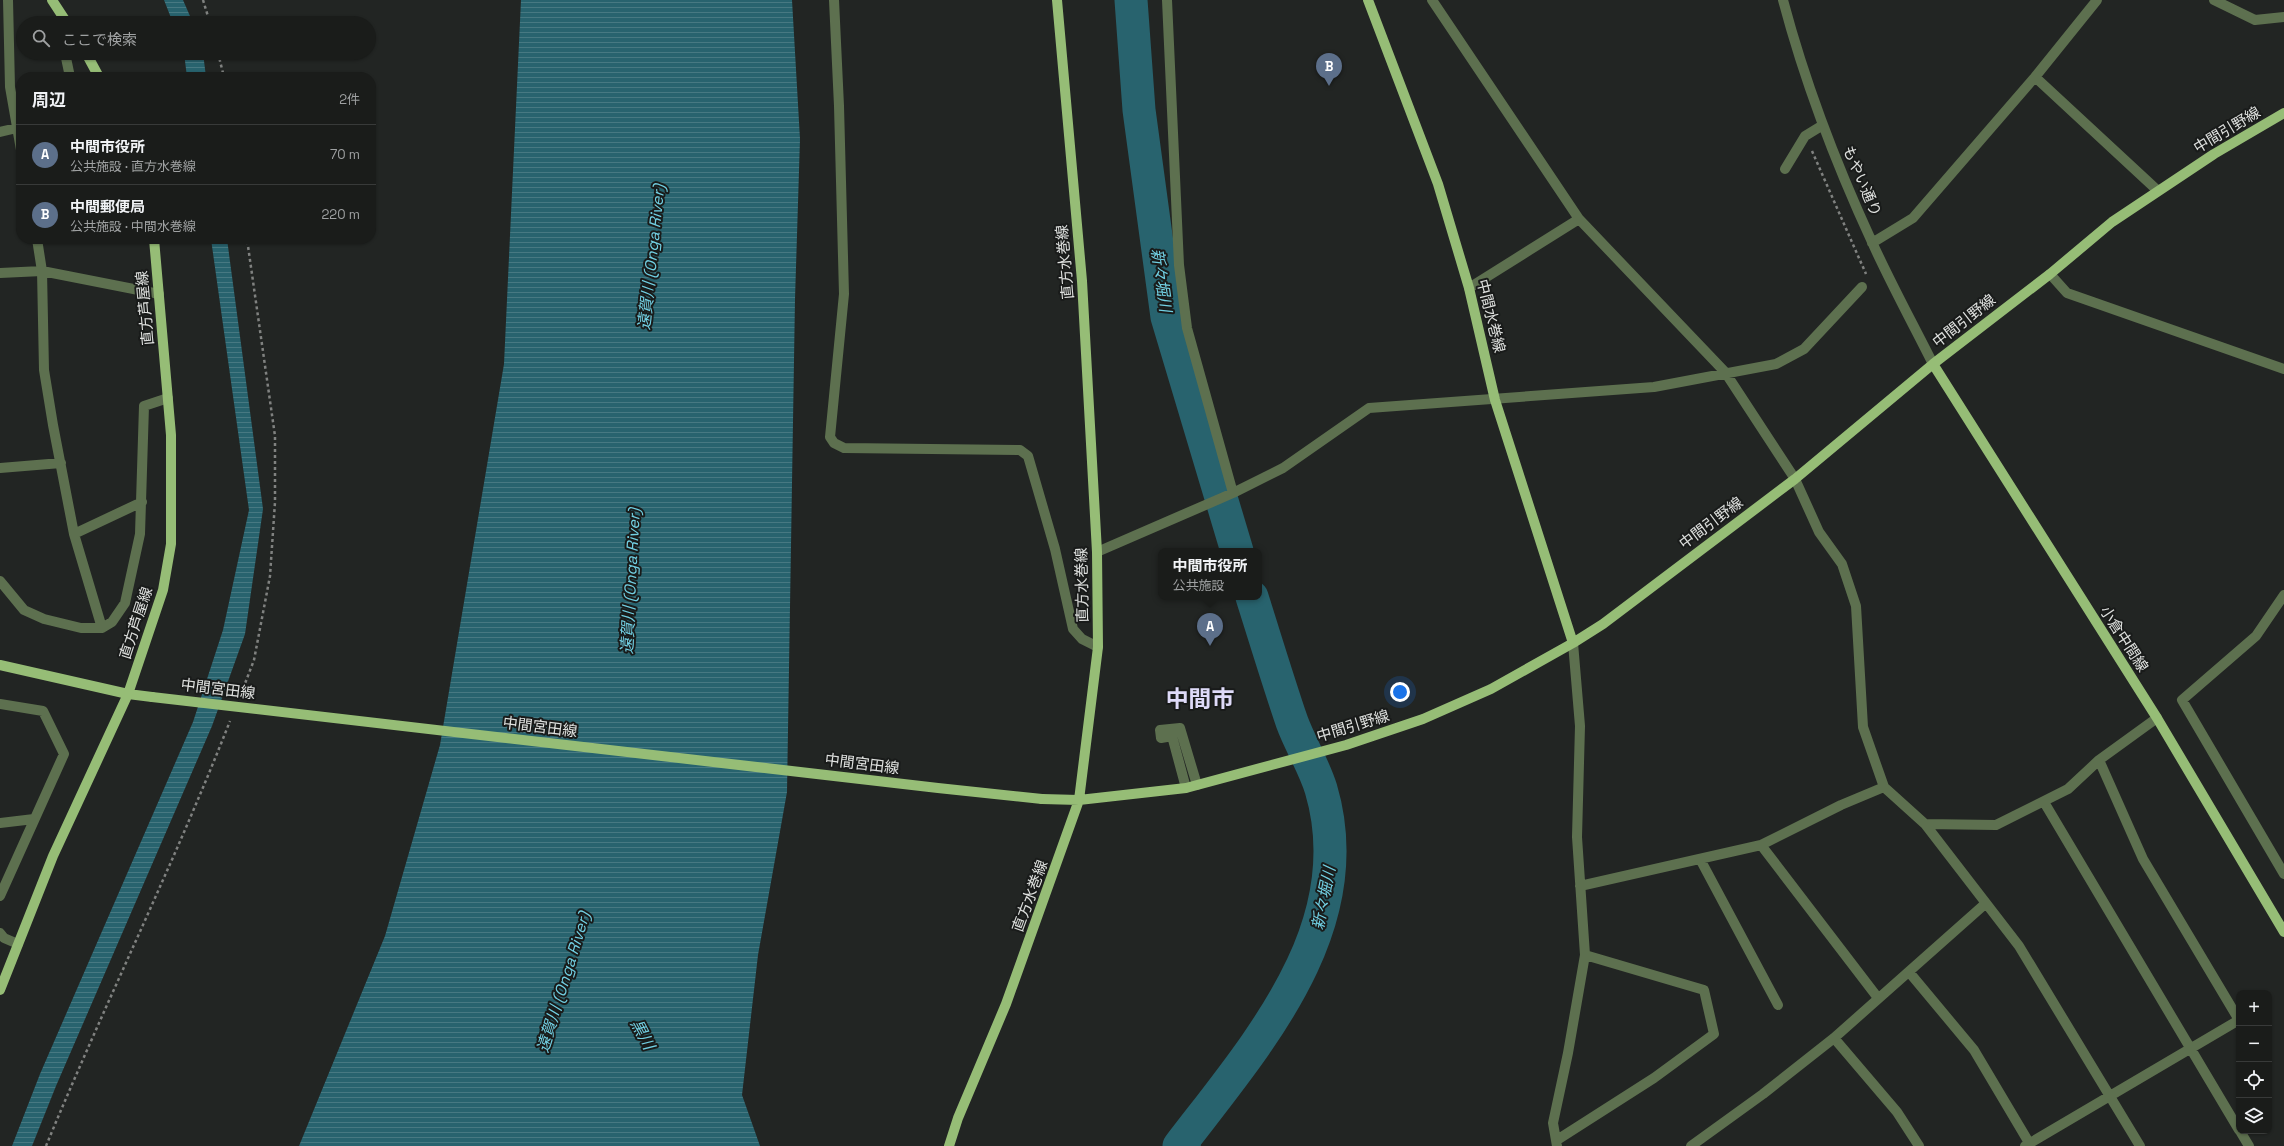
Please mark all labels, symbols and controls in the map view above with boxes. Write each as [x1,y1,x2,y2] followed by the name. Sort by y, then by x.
[16,16,376,60] search box
[30,27,52,49] icon: search
[62,30,137,49] text: ここで検索
[1316,53,1342,86] pin: B
[32,89,66,111] text: 周辺
[339,91,360,108] text: 2件
[2190,102,2264,157] street label: 中間引野線
[70,137,145,156] text: 中間市役所
[1839,143,1886,219] street label: もやい通り
[41,146,49,163] text: A
[330,146,360,163] text: 70 m
[70,158,196,175] text: 公共施設 · 直方水巻線
[633,181,670,331] water label: 遠賀川 (Onga River)
[70,197,145,216] text: 中間郵便局
[41,206,49,223] text: B
[321,206,360,223] text: 220 m
[70,218,196,235] text: 公共施設 · 中間水巻線
[1052,224,1077,300] street label: 直方水巻線
[1147,247,1177,315] water label: 新々堀川
[132,270,157,346] street label: 直方芦屋線
[1473,277,1510,355] street label: 中間水巻線
[1928,290,1999,351] street label: 中間引野線
[1675,492,1746,553] street label: 中間引野線
[616,506,645,655] water label: 遠賀川 (Onga River)
[1071,547,1092,623] street label: 直方水巻線
[1158,548,1262,600] popup
[1172,556,1248,575] text: 中間市役所
[1172,577,1225,594] text: 公共施設
[115,584,156,661] street label: 直方芦屋線
[2096,602,2153,675] street label: 小倉中間線
[1197,613,1223,646] pin: A
[180,675,256,703] street label: 中間宮田線
[1390,682,1410,702] your location
[1166,684,1235,714] district label: 中間市
[1314,705,1392,746] street label: 中間引野線
[502,713,578,741] street label: 中間宮田線
[824,750,900,778] street label: 中間宮田線
[1008,857,1051,934] street label: 直方水巻線
[1307,863,1340,932] water label: 新々堀川
[532,907,595,1055] water label: 遠賀川 (Onga River)
[2236,990,2272,1134] map controls
[2236,990,2272,1026] button: +
[626,1015,660,1055] water label: 黒川
[2236,1026,2272,1062] button: −
[2236,1062,2272,1098] button: locate
[2236,1098,2272,1134] button: layers

